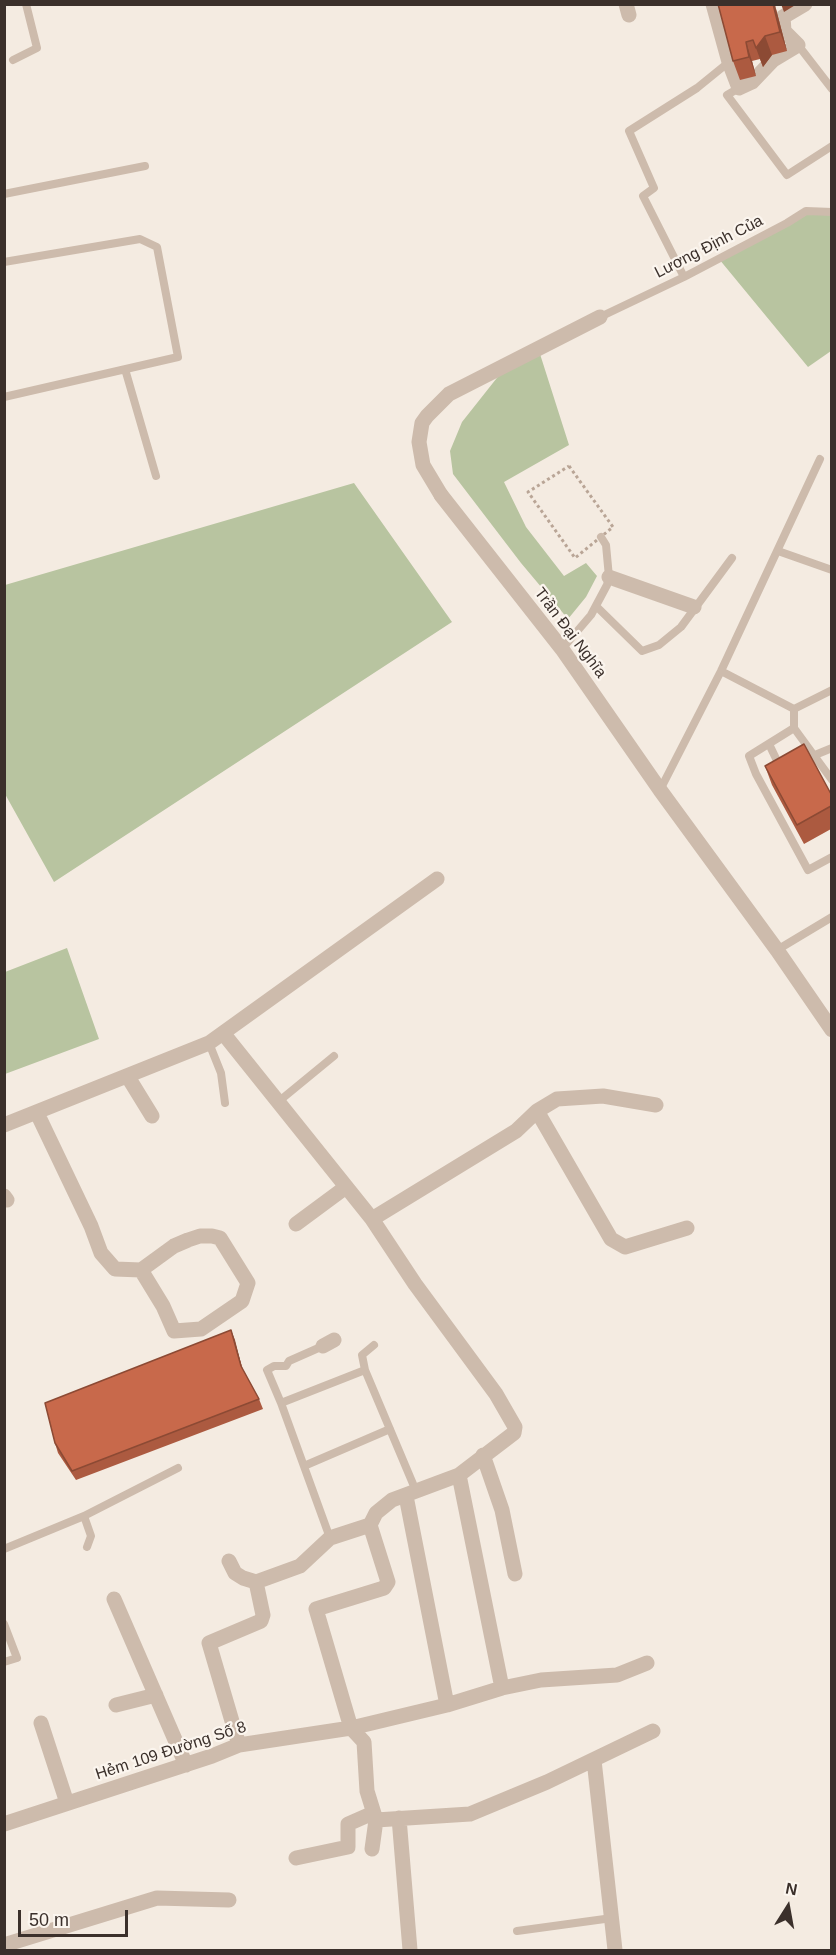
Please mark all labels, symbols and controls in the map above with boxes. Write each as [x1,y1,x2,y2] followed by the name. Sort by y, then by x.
[652,211,766,283] street label: Lương Định Của
[530,584,610,682] street label: Trần Đại Nghĩa
[93,1718,249,1784] street label: Hẻm 109 Đường Số 8
[758,1877,818,1937] north arrow
[784,1879,799,1898] text: N
[21,1898,130,1936] scale bar
[29,1910,69,1930] text: 50 m

